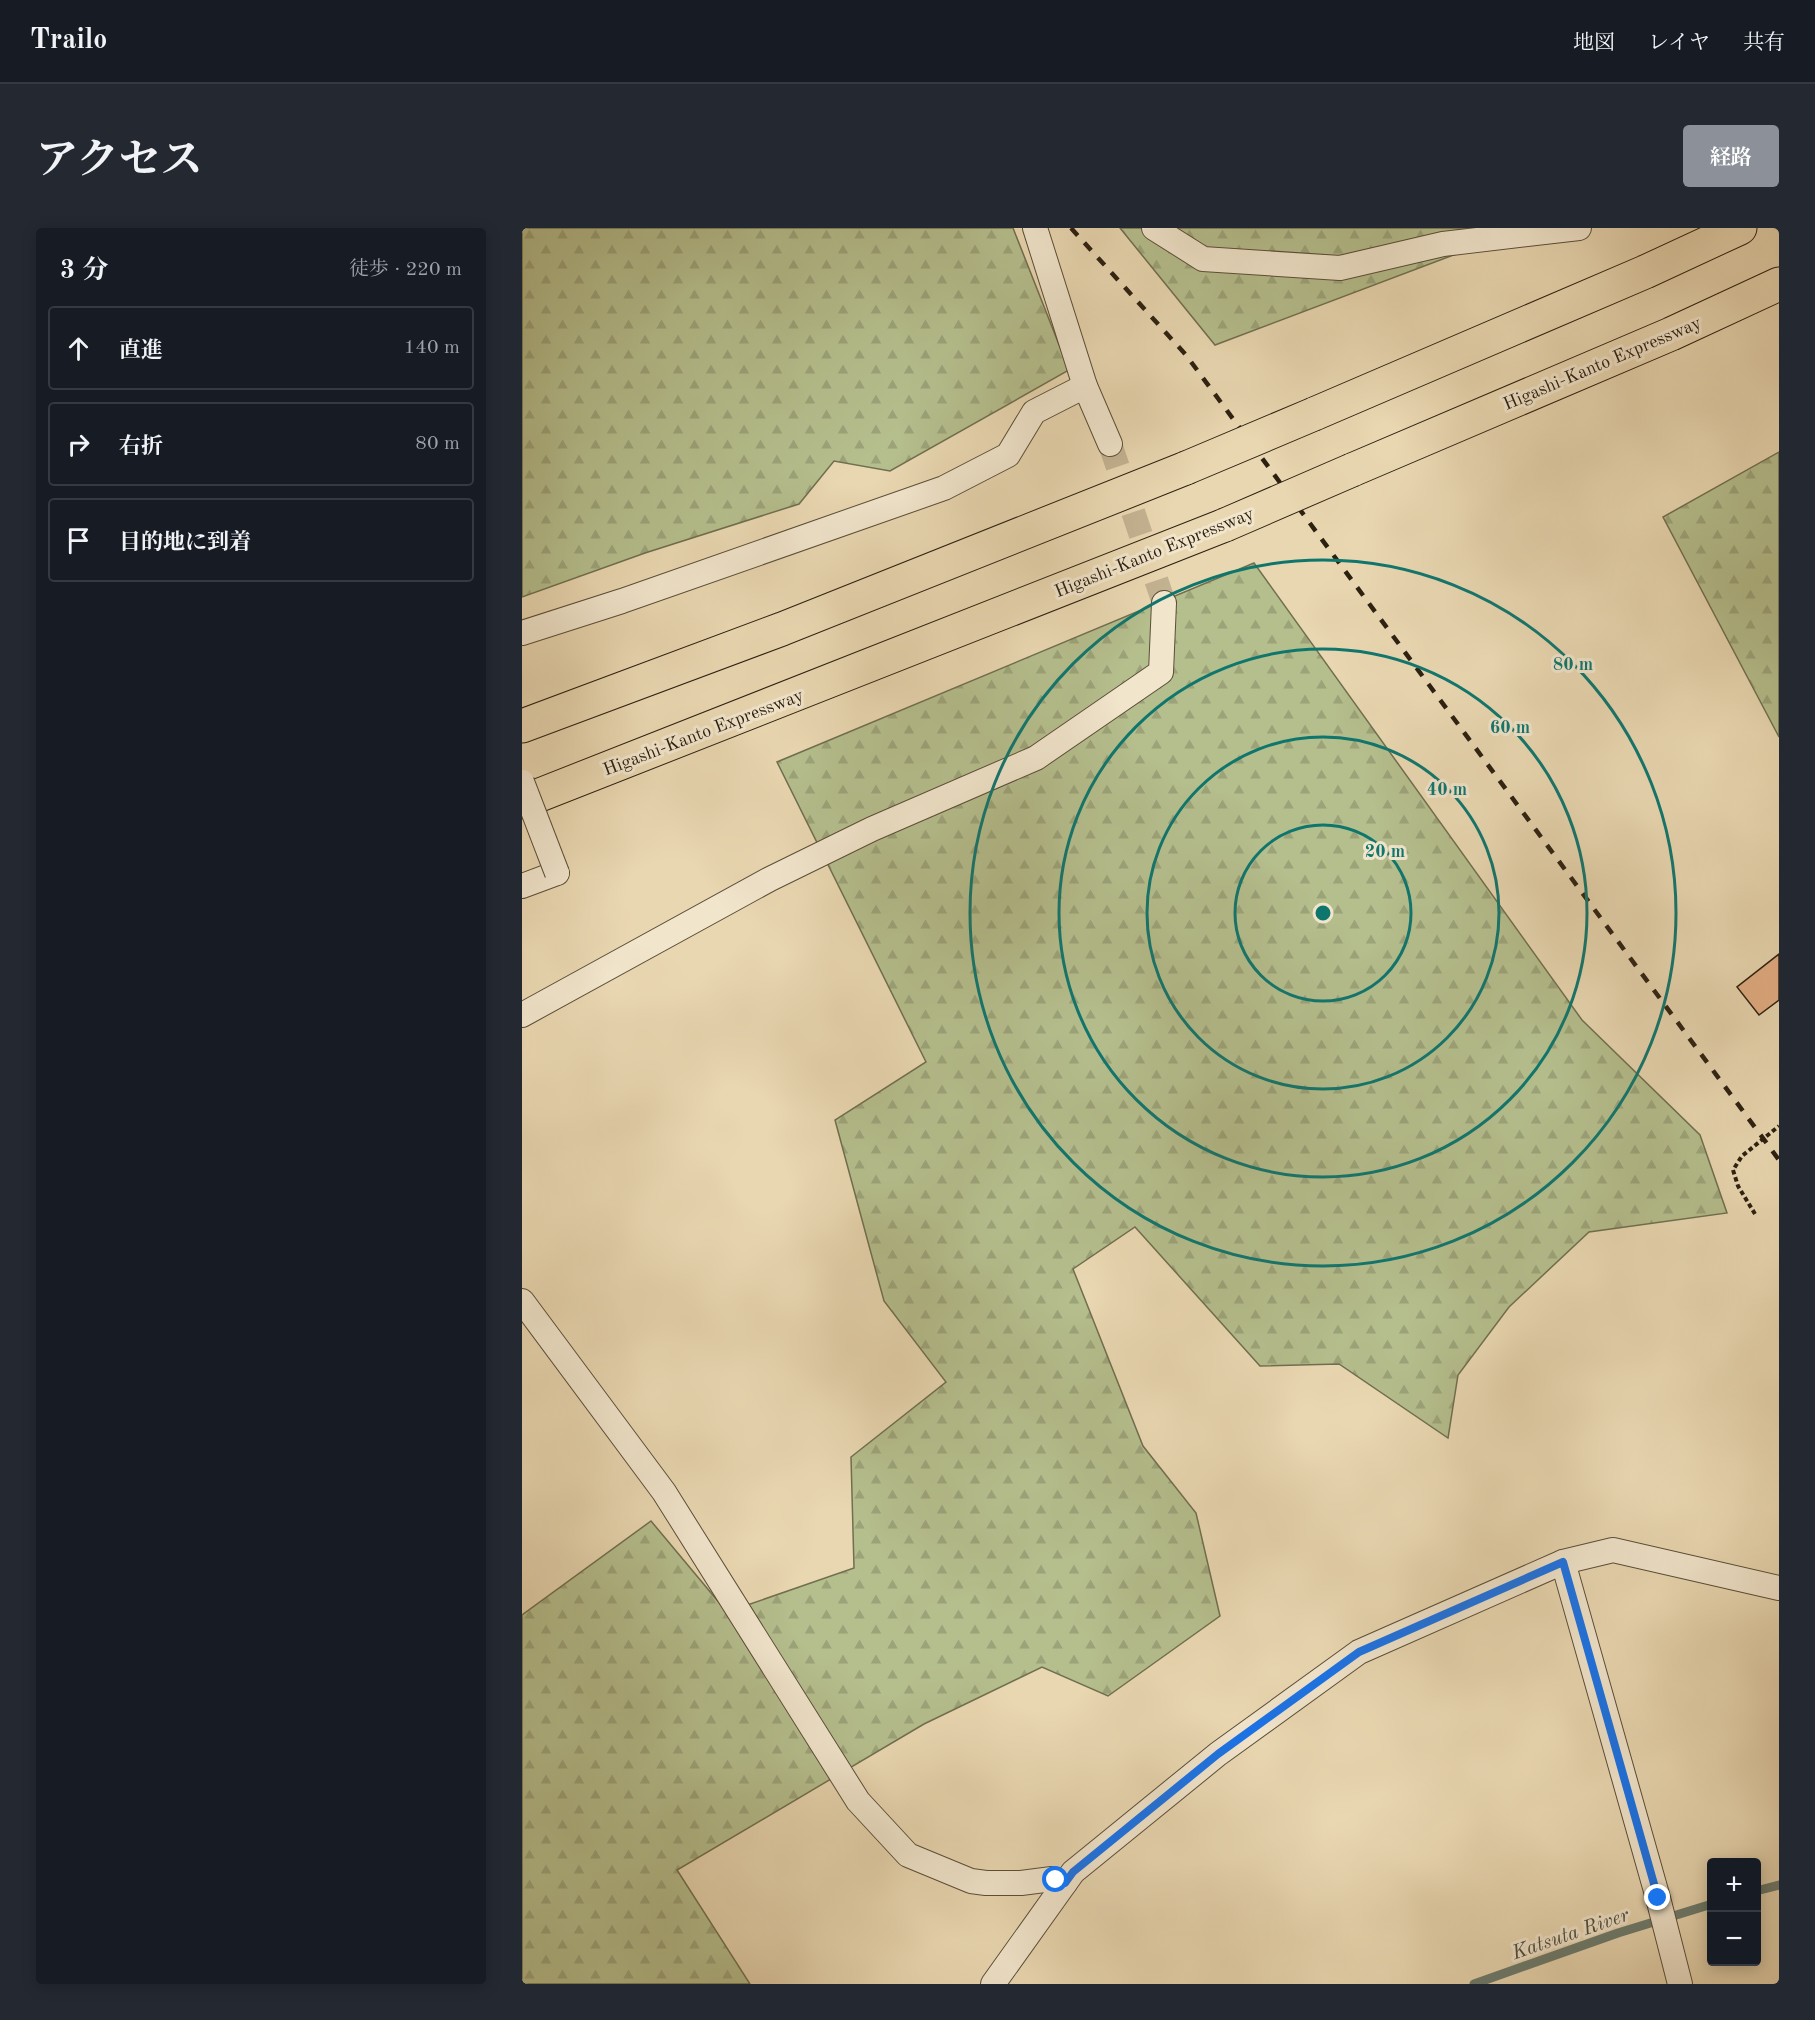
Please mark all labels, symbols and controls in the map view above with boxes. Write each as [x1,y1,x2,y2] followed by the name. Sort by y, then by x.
[30,27,107,55] text: Trailo
[1573,33,1615,54] text: 地図
[1648,33,1710,54] text: レイヤ
[1743,33,1785,54] text: 共有
[1683,125,1779,187] button: 経路
[36,141,203,183] text: アクセス
[60,258,108,284] text: 3 分
[349,260,462,280] text: 徒歩 · 220 m
[1501,314,1704,414] street label: Higashi-Kanto Expressway
[62,332,95,365] icon: ahead
[404,338,460,358] text: 140 m
[119,340,163,362] text: 直進
[62,428,95,461] icon: right
[415,434,460,454] text: 80 m
[119,436,163,458] text: 右折
[1052,504,1257,601] street label: Higashi-Kanto Expressway
[62,524,95,557] icon: arrive
[119,532,251,554] text: 目的地に到着
[1553,656,1593,674] text: 80 m
[601,686,807,780] street label: Higashi-Kanto Expressway
[1490,719,1530,737] text: 60 m
[1427,781,1467,799] text: 40 m
[1365,843,1405,861] text: 20 m
[1313,903,1333,923] centre of rings
[1707,1858,1761,1966] map controls
[1707,1858,1761,1912] button: +
[1042,1866,1068,1892] route start
[1644,1884,1670,1910] route end
[1509,1905,1632,1965] water label: Katsuta River
[1707,1912,1761,1966] button: −

